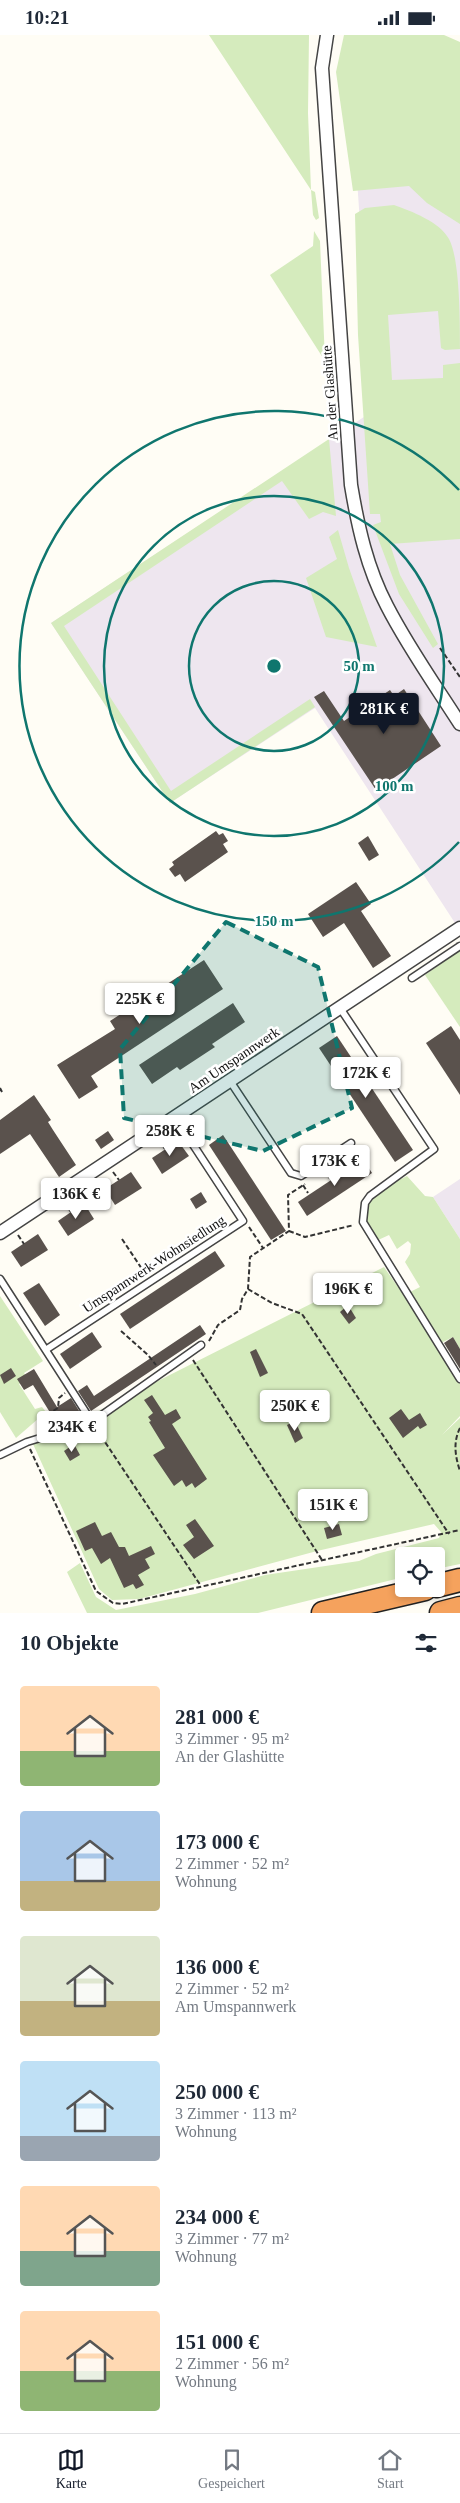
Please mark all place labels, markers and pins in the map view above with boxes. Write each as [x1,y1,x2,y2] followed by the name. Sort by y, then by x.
[265,657,283,675] centre of rings
[343,693,425,735] pin: 281K €
[99,983,181,1025] pin: 225K €
[325,1057,407,1099] pin: 172K €
[129,1115,211,1157] pin: 258K €
[294,1145,376,1187] pin: 173K €
[35,1177,117,1220] pin: 136K €
[307,1273,389,1315] pin: 196K €
[254,1389,336,1432] pin: 250K €
[31,1411,113,1453] pin: 234K €
[292,1489,374,1531] pin: 151K €

